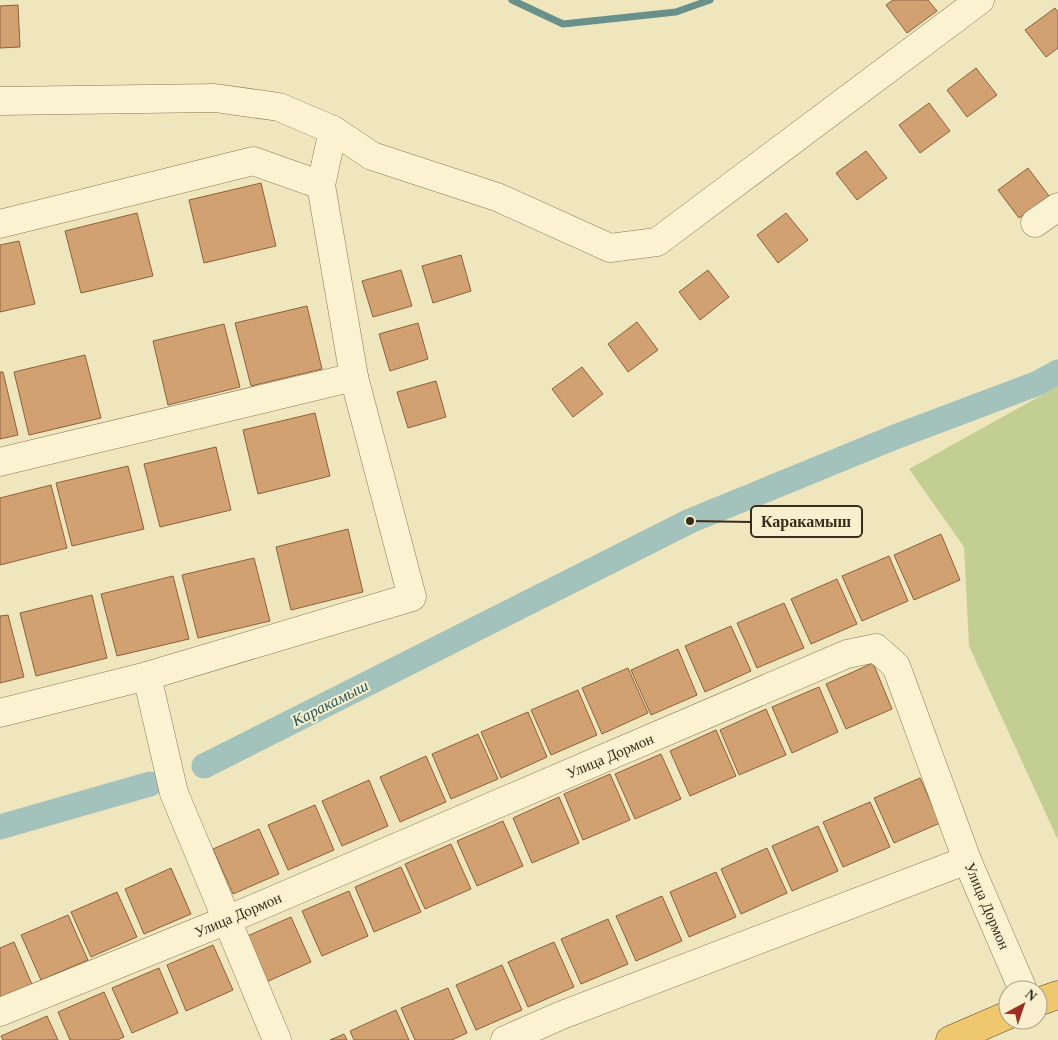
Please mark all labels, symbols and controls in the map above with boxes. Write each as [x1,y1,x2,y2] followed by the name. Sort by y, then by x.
[751,506,862,537] callout: Каракамыш
[761,513,852,531] text: Каракамыш
[288,677,371,731] water label: Каракамыш
[564,730,656,782] street label: Улица Дормон
[961,860,1013,952] street label: Улица Дормон
[192,889,284,941] street label: Улица Дормон
[998,980,1048,1030] north arrow
[1022,986,1040,1004] text: N

